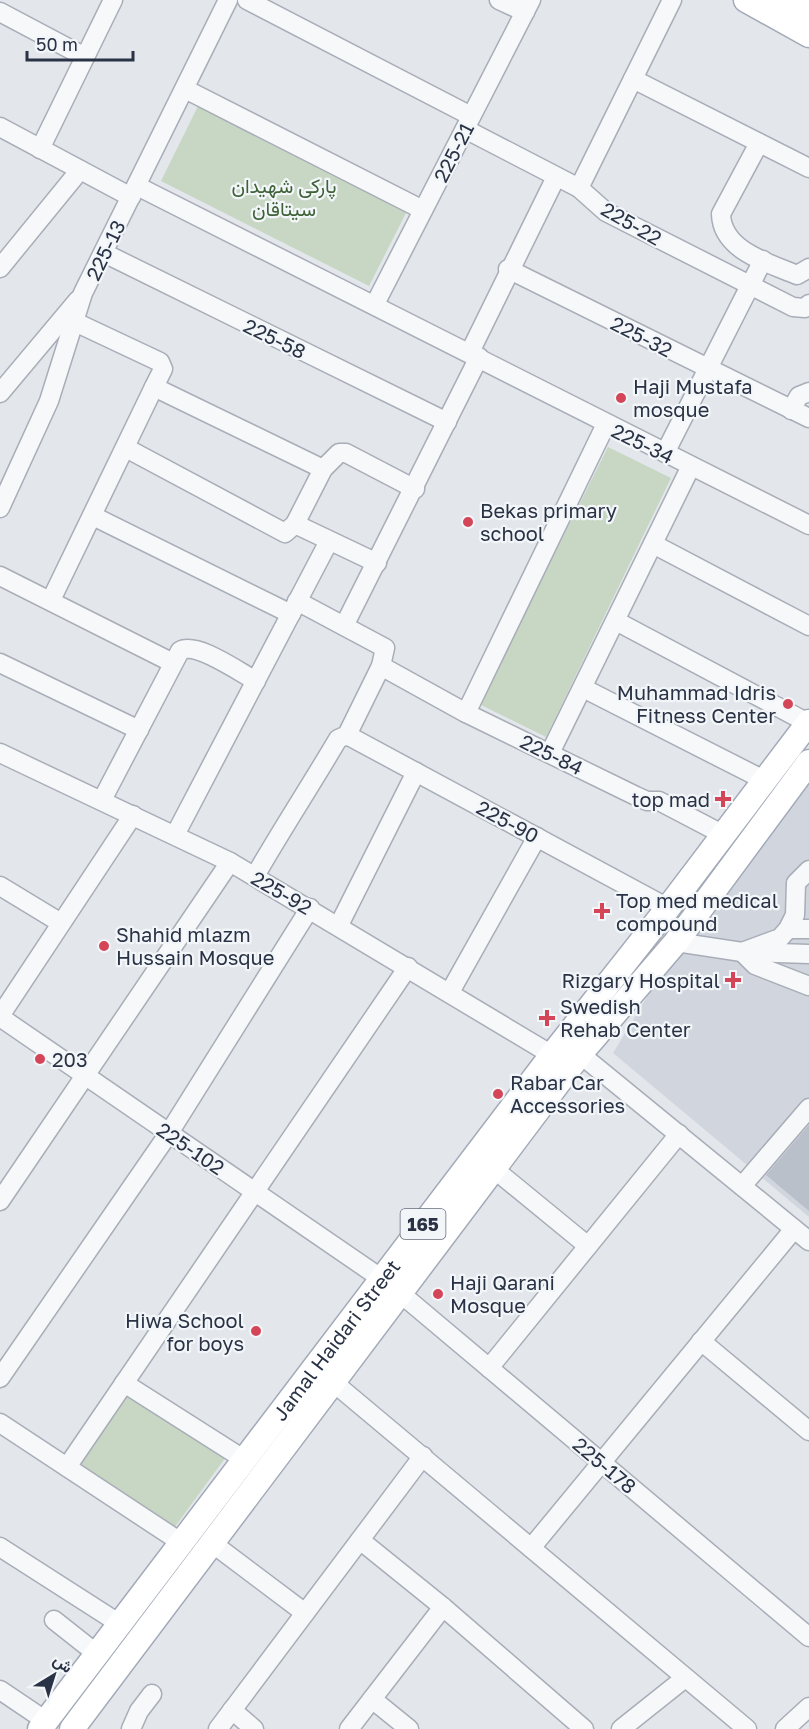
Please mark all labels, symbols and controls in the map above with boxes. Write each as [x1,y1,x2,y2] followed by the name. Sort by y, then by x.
[27,24,134,62] scale bar
[36,33,78,55] text: 50 m
[428,118,478,186] street label: 225-21
[231,173,337,221] park label: پارکی شهیدان سیتاقان
[598,196,666,250] street label: 225-22
[80,216,130,284] street label: 225-13
[607,310,677,362] street label: 225-32
[240,313,310,363] street label: 225-58
[633,374,753,421] place label: Haji Mustafa mosque
[614,391,628,405] marker: Haji Mustafa mosque
[608,418,678,468] street label: 225-34
[480,498,617,545] place label: Bekas primary school
[461,515,475,529] marker: Bekas primary school
[617,680,776,727] place label: Muhammad Idris Fitness Center
[781,697,795,711] marker: Muhammad Idris Fitness Center
[517,729,587,779] street label: 225-84
[631,787,710,811] place label: top mad
[714,790,732,808] marker: top mad
[473,795,543,847] street label: 225-90
[247,865,317,919] street label: 225-92
[616,888,778,935] place label: Top med medical compound
[593,902,611,920] marker: Top med medical compound
[116,922,274,969] place label: Shahid mlazm Hussain Mosque
[97,939,111,953] marker: Shahid mlazm Hussain Mosque
[561,968,720,992] place label: Rizgary Hospital
[724,971,742,989] marker: Rizgary Hospital
[560,994,691,1041] place label: Swedish Rehab Center
[538,1009,556,1027] marker: Swedish Rehab Center
[52,1047,88,1071] place label: 203
[33,1052,47,1066] marker: 203
[510,1070,625,1117] place label: Rabar Car Accessories
[491,1087,505,1101] marker: Rabar Car Accessories
[153,1117,229,1179] street label: 225-102
[400,1209,446,1239] road number: 165
[267,1254,405,1425] street label: Jamal Haidari Street
[450,1270,555,1317] place label: Haji Qarani Mosque
[431,1287,445,1301] marker: Haji Qarani Mosque
[125,1308,244,1355] place label: Hiwa School for boys
[249,1324,263,1338] marker: Hiwa School for boys
[569,1432,641,1498] street label: 225-178
[24,1645,84,1705] north arrow
[49,1649,77,1677] text: ش

